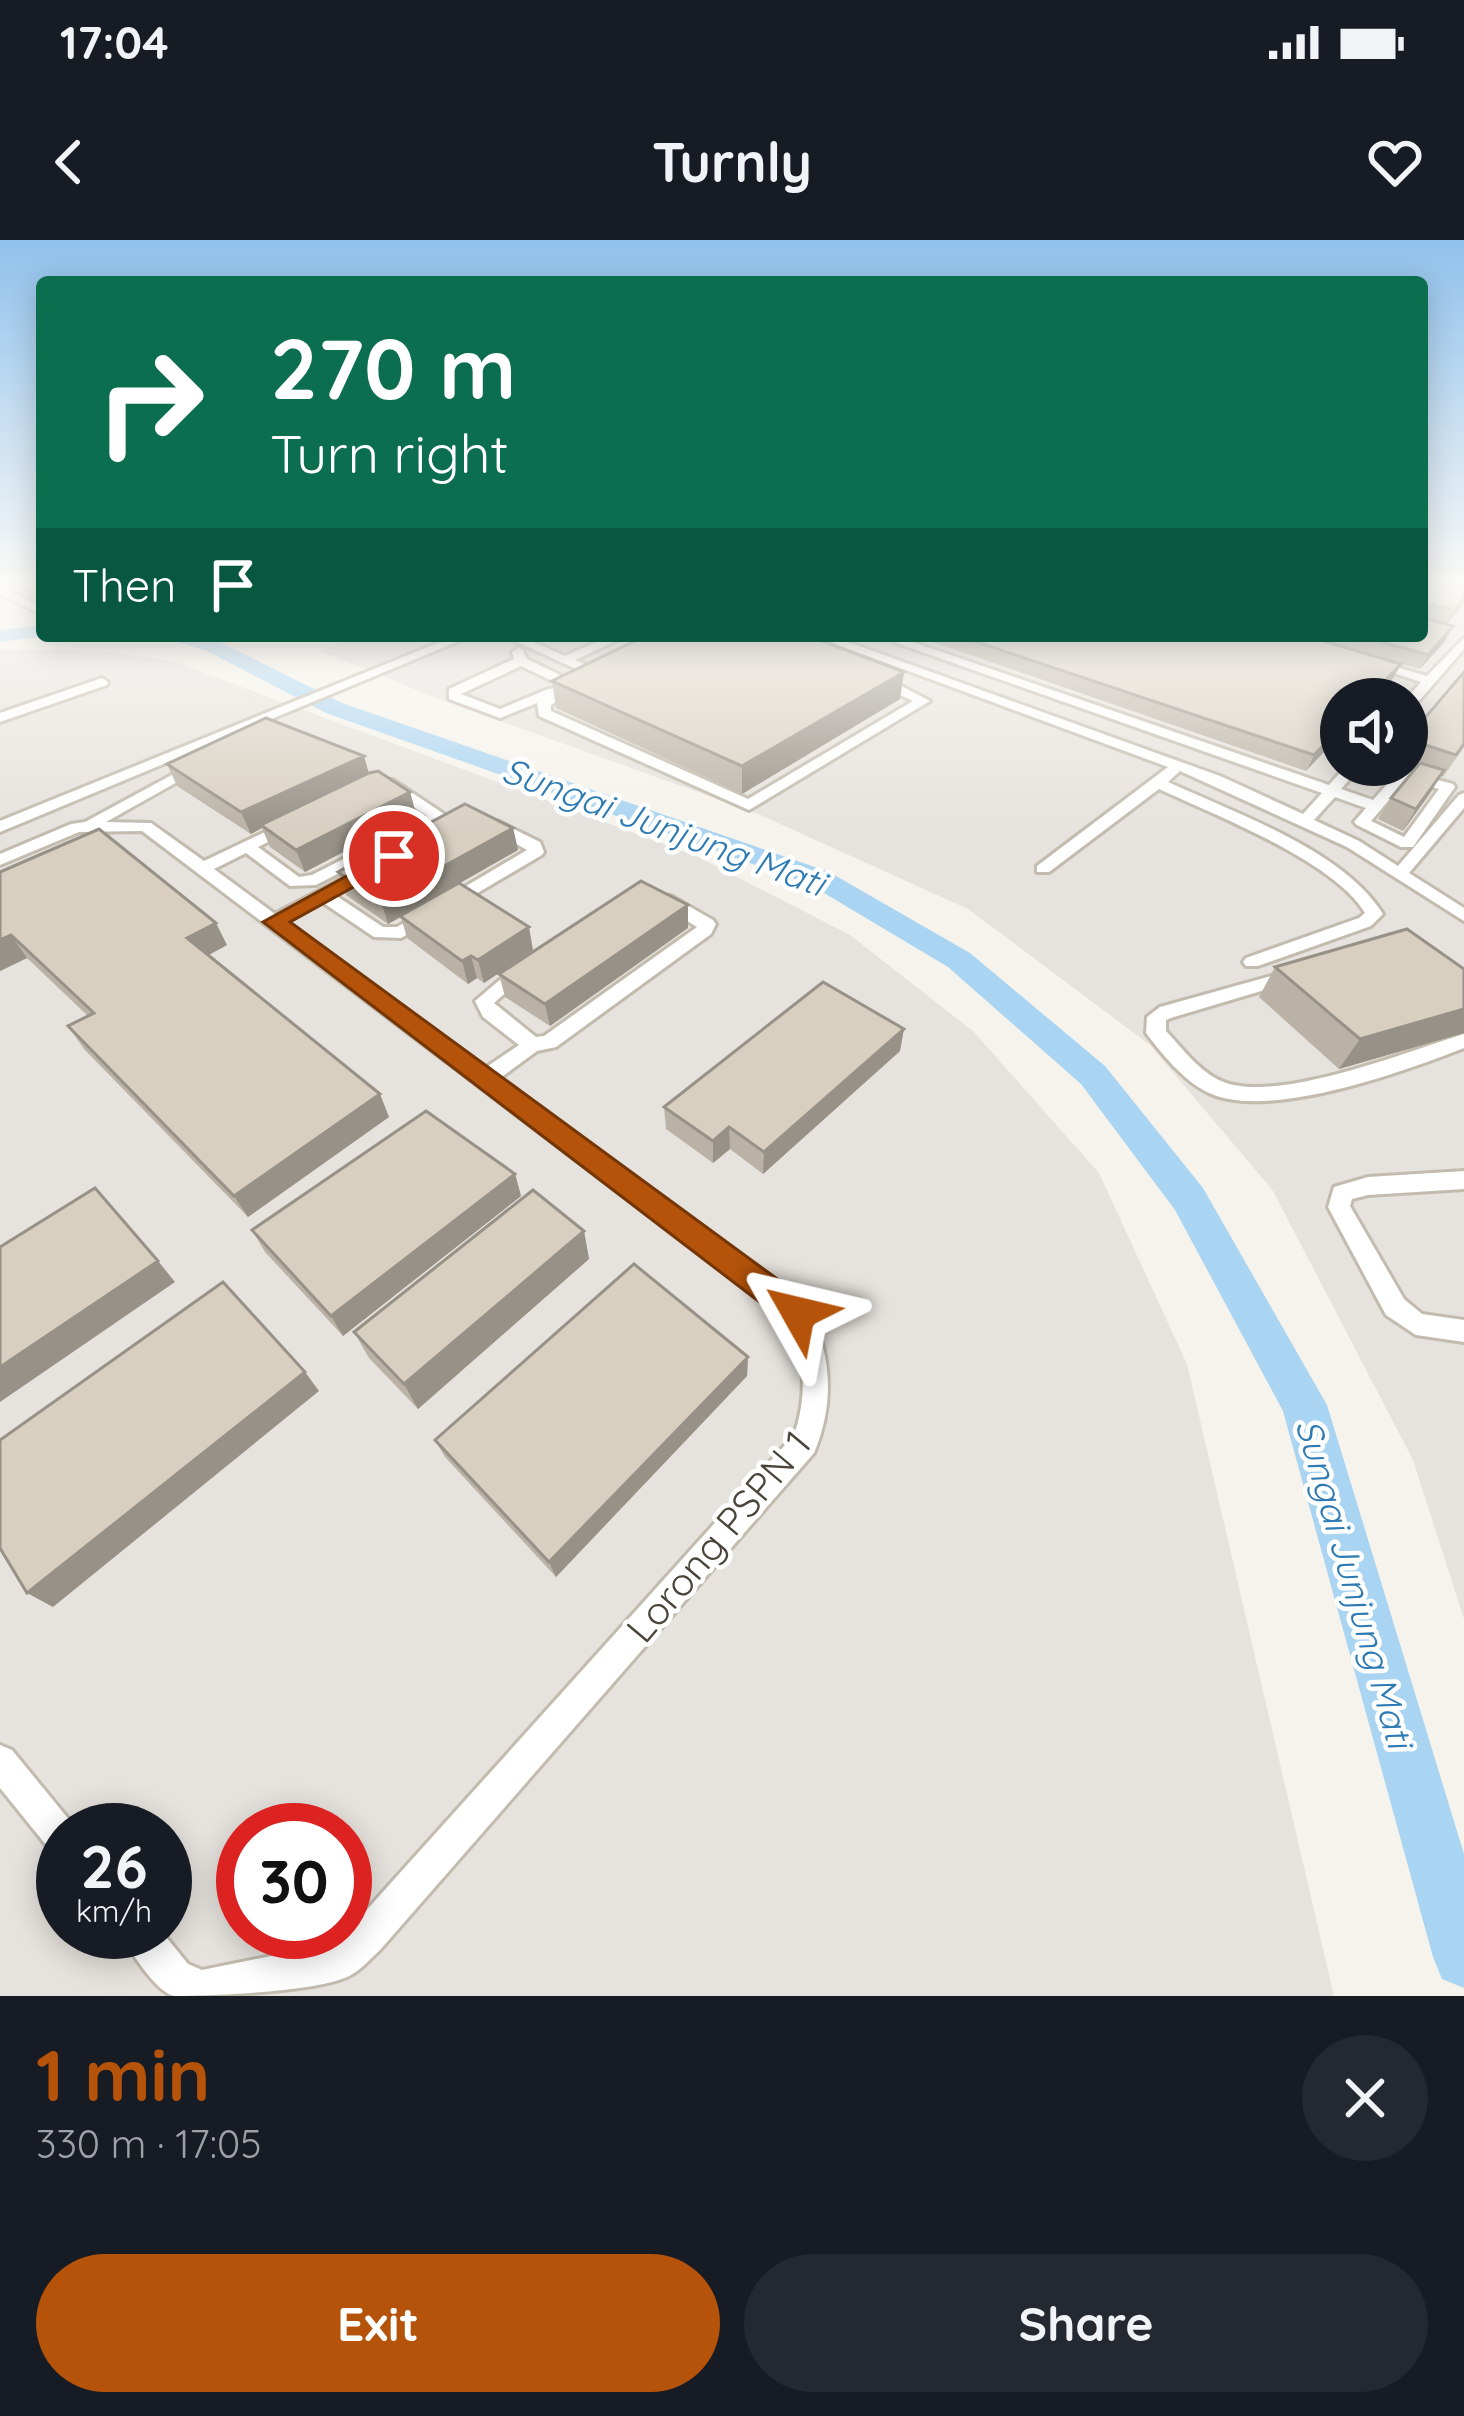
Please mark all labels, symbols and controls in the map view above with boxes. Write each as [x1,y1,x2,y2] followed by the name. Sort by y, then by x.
[60,14,169,70] text: 17:04
[652,128,812,196] text: Turnly
[36,129,102,195] icon: back
[1362,129,1428,195] icon: heart
[270,315,516,420] text: 270 m
[72,324,228,480] icon: right
[270,419,509,487] text: Turn right
[200,552,266,618] icon: arrive
[72,557,176,613] text: Then
[1320,678,1428,786] map controls
[1320,678,1428,786] button: sound
[497,747,835,907] water label: Sungai Junjung Mati
[343,805,445,907] pin
[361,823,427,889] icon: arrive
[735,1250,861,1376] position arrow
[1287,1413,1425,1757] water label: Sungai Junjung Mati
[615,1420,821,1652] street label: Lorong PSPN 1
[216,1803,372,1959] speed limit sign: 30
[80,1828,148,1903] text: 26
[76,1892,152,1930] text: km/h
[36,2029,210,2119] text: 1 min
[1302,2035,1428,2161] button: close
[36,2119,261,2168] text: 330 m · 17:05
[36,2254,720,2392] button: Exit
[744,2254,1428,2392] button: Share

